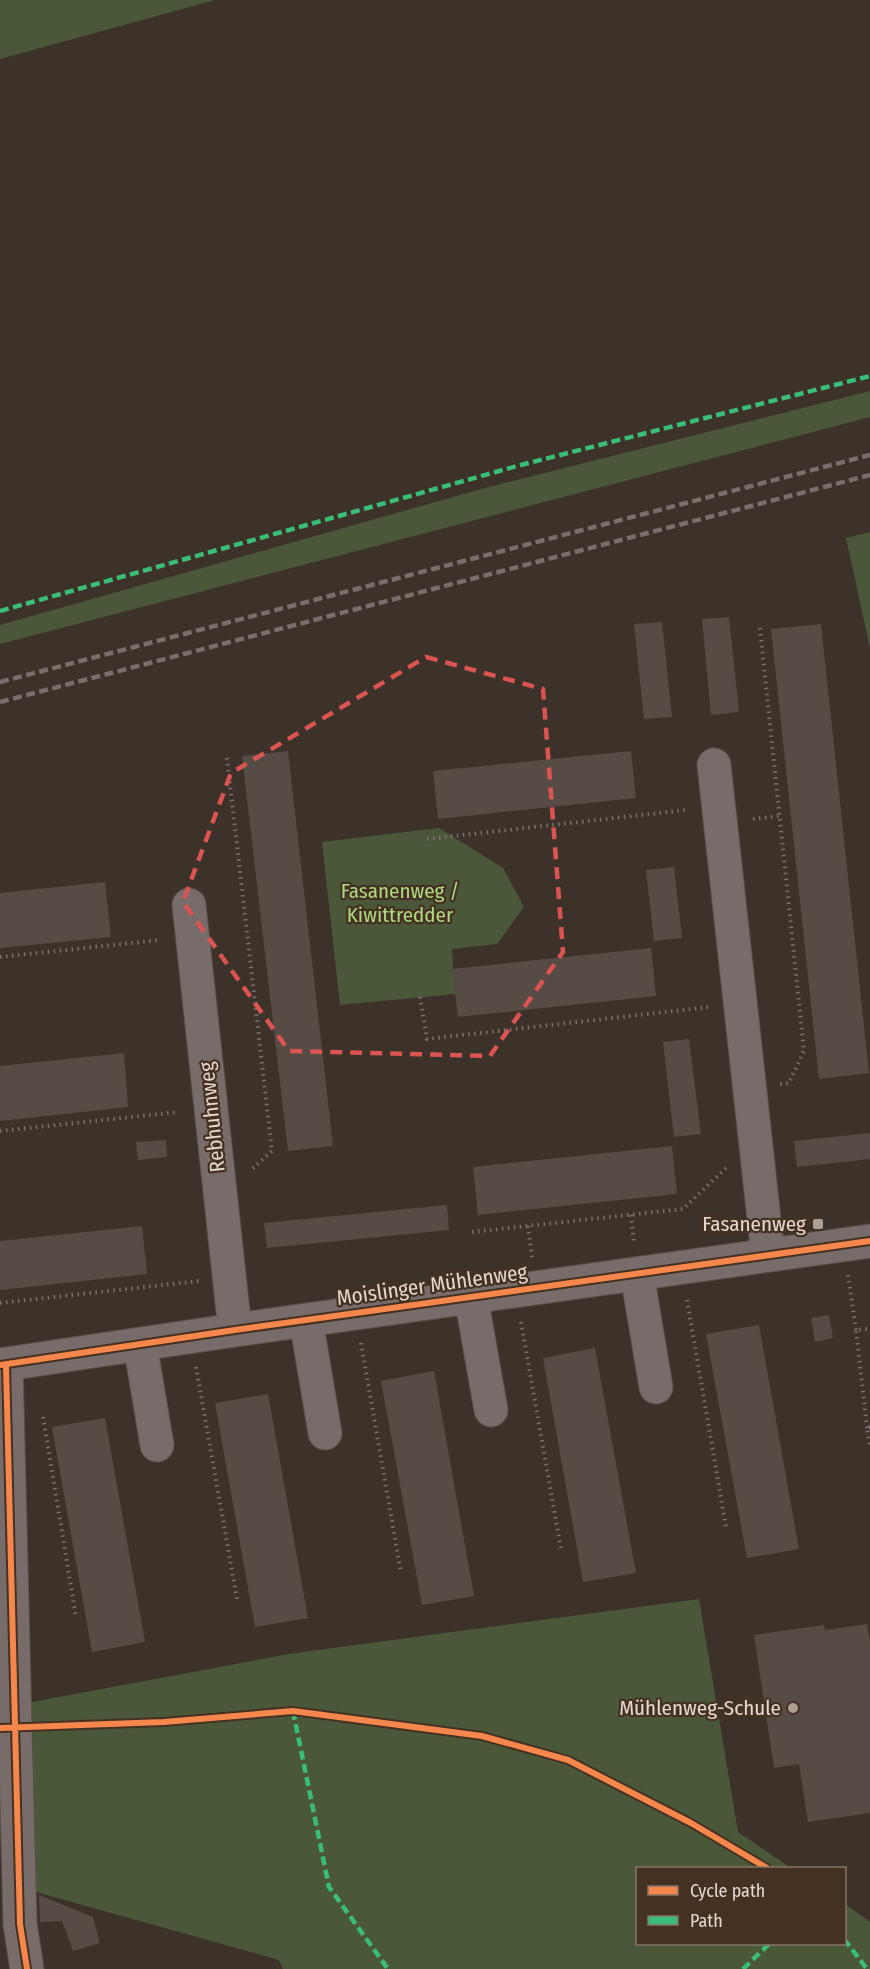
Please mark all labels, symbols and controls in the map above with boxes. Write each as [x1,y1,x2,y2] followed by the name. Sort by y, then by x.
[341,878,459,928] park label: Fasanenweg / Kiwittredder
[193,1060,231,1173] street label: Rebhuhnweg
[702,1211,806,1237] place label: Fasanenweg
[811,1217,825,1231] marker: Fasanenweg
[335,1259,529,1311] street label: Moislinger Mühlenweg
[619,1695,781,1721] place label: Mühlenweg-Schule
[786,1701,800,1715] marker: Mühlenweg-Schule
[636,1867,846,1945] legend
[690,1880,765,1902] text: Cycle path
[690,1910,723,1932] text: Path

